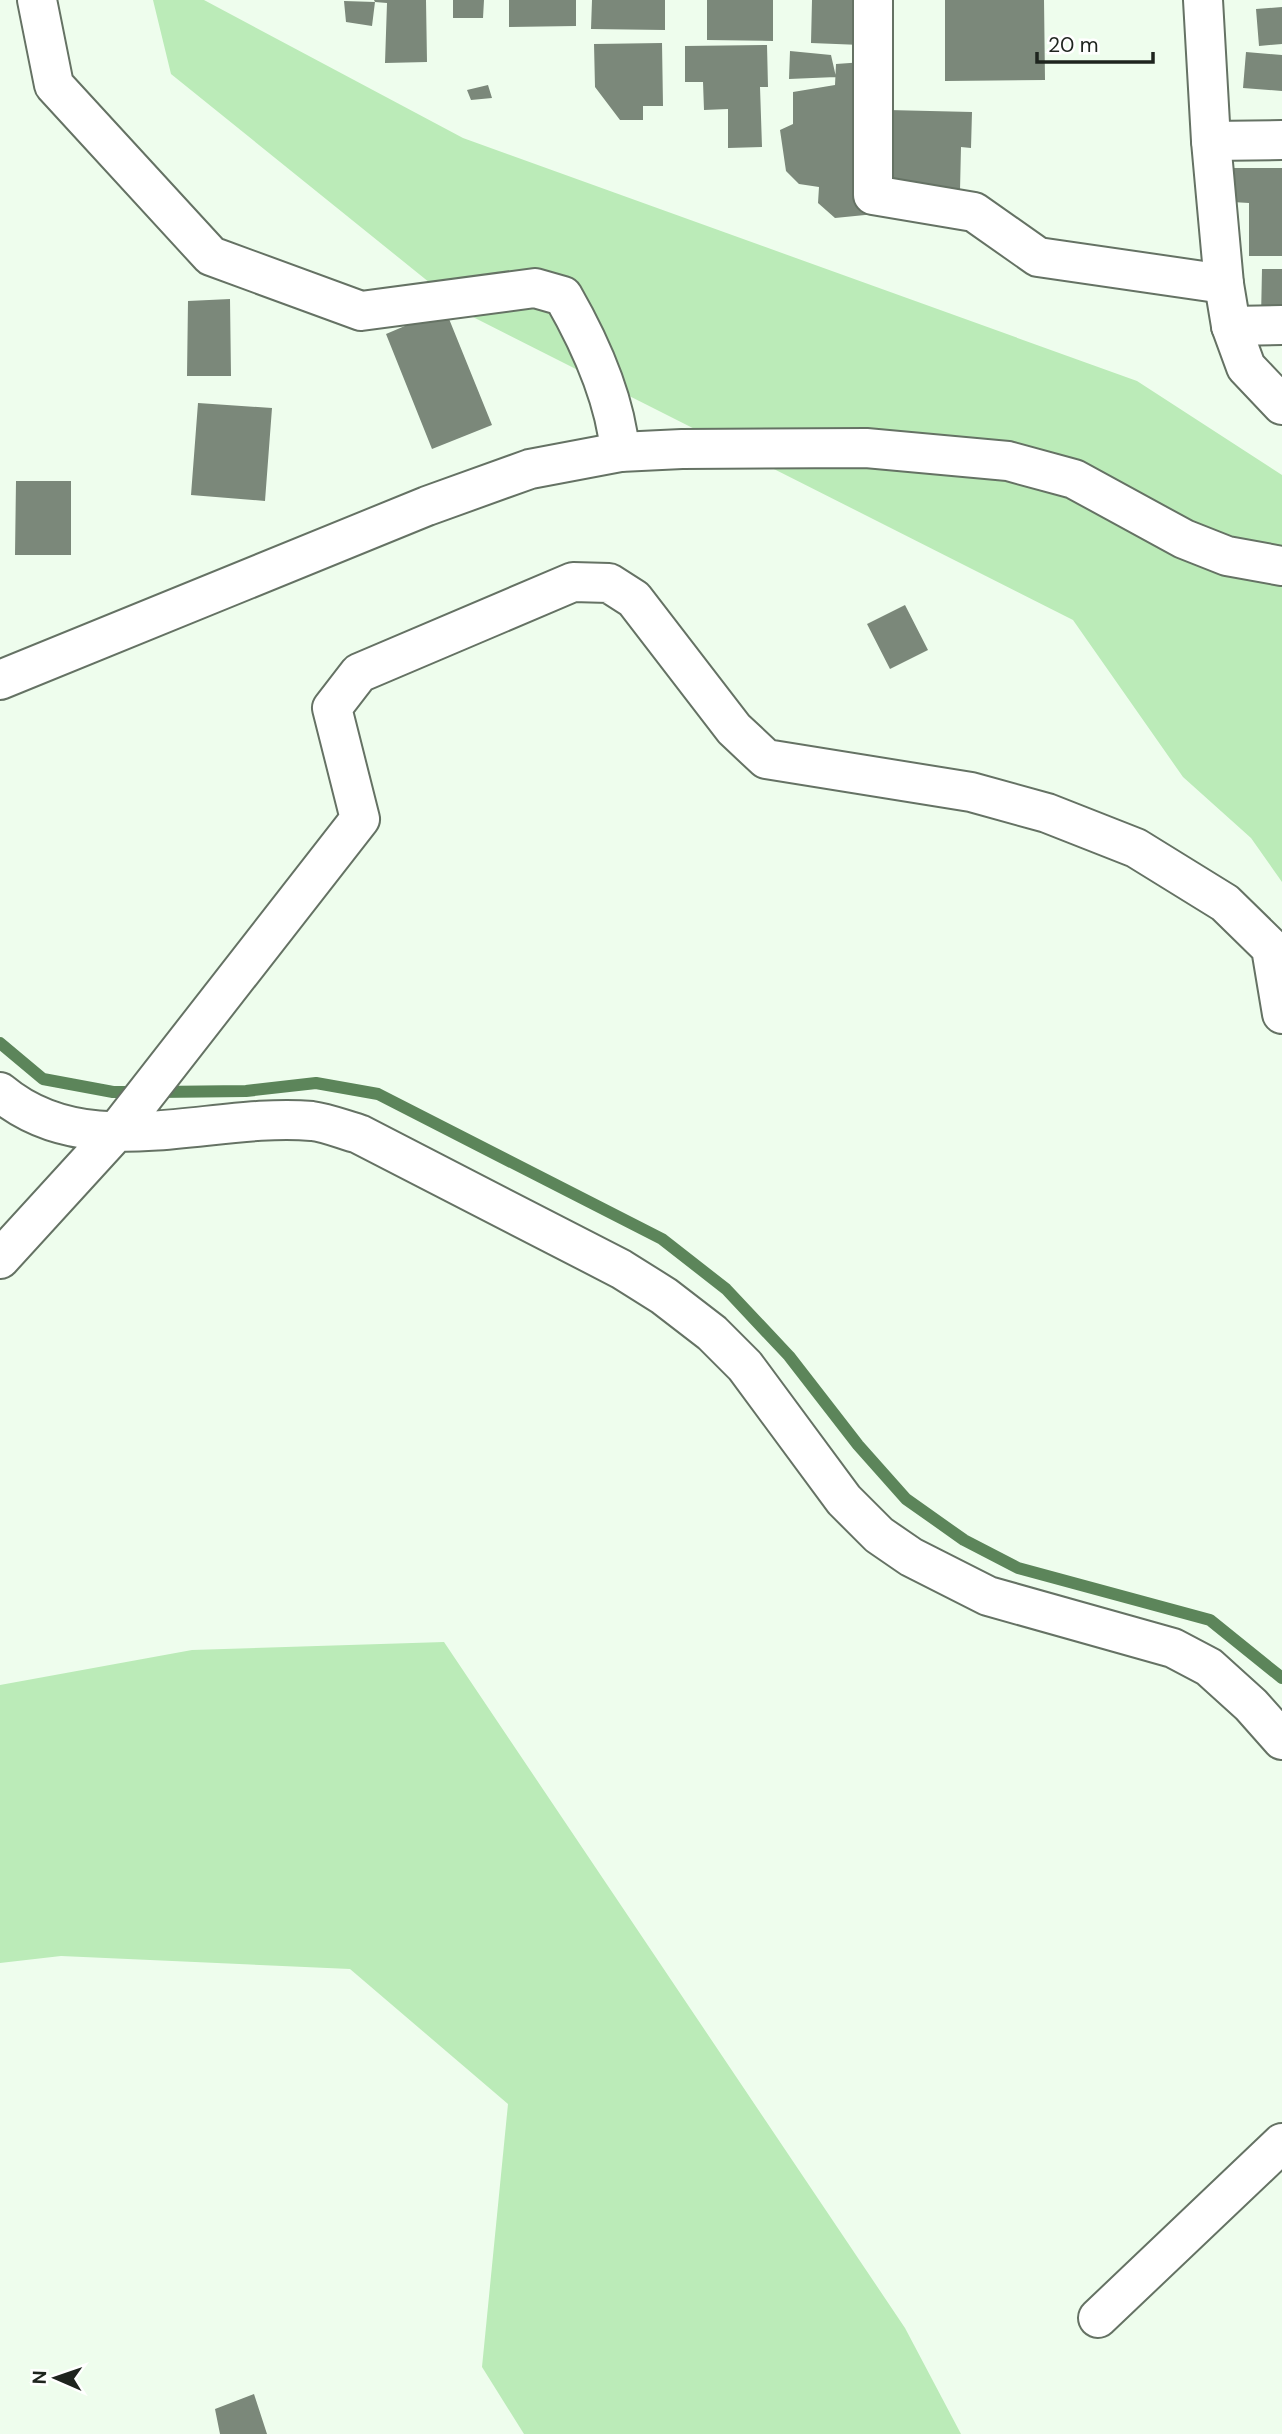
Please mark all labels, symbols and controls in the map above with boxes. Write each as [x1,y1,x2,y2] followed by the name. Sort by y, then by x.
[1037,21,1152,65] scale bar
[1048,31,1099,59] text: 20 m
[21,2343,91,2413] north arrow
[27,2370,52,2385] text: N

